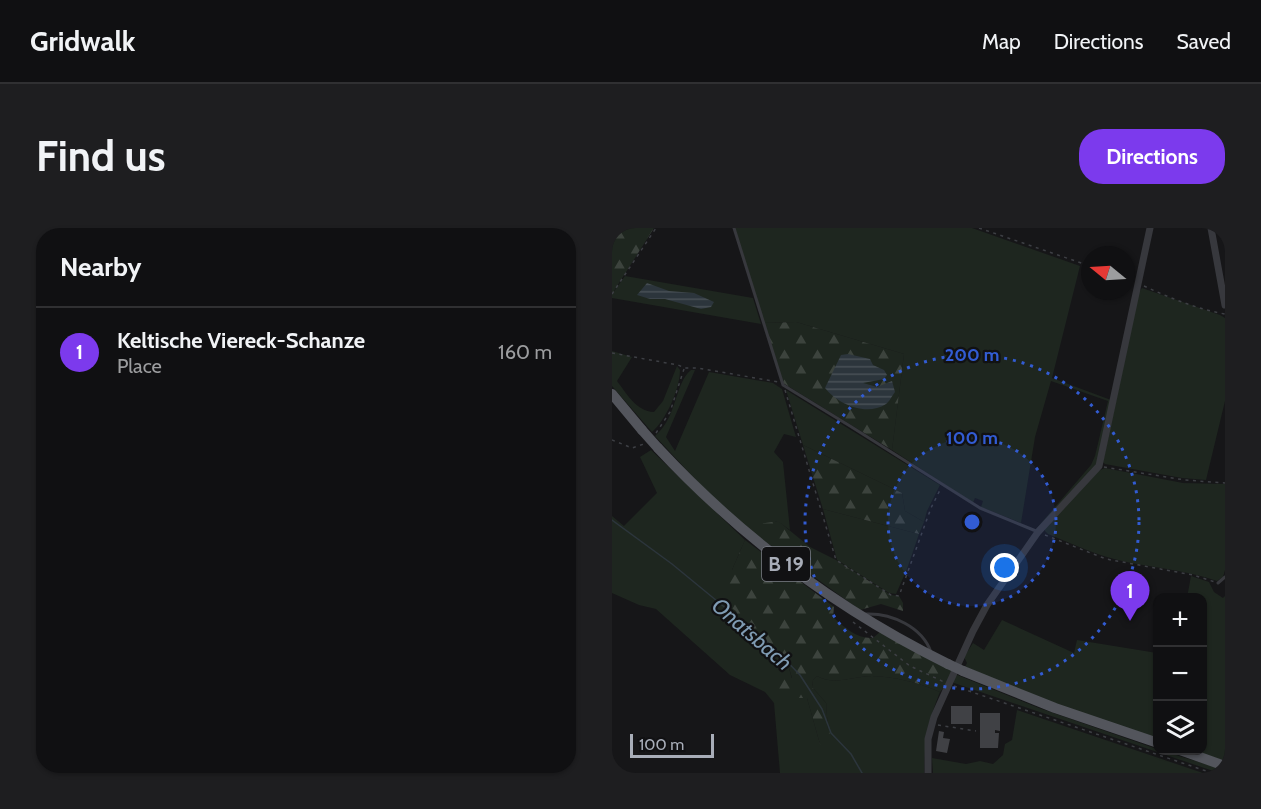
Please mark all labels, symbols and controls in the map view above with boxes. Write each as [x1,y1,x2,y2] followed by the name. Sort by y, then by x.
[30,24,135,58] text: Gridwalk
[982,29,1021,54] text: Map
[1054,29,1143,54] text: Directions
[1176,29,1231,54] text: Saved
[1079,129,1225,184] button: Directions
[36,130,165,182] text: Find us
[1081,246,1135,300] north arrow
[60,251,141,283] text: Nearby
[117,327,365,354] text: Keltische Viereck-Schanze
[76,340,83,364] text: 1
[498,340,552,364] text: 160 m
[945,344,999,366] text: 200 m
[117,354,162,378] text: Place
[946,427,998,449] text: 100 m
[962,512,982,532] centre of rings
[762,547,810,581] road number: B 19
[990,553,1019,582] your location
[1110,572,1150,621] pin: 1
[706,592,798,676] water label: Onatsbach
[1153,593,1207,755] map controls
[1153,593,1207,647] button: +
[1153,647,1207,701] button: −
[1153,701,1207,755] button: layers
[630,731,714,758] scale bar
[639,735,684,754] text: 100 m

